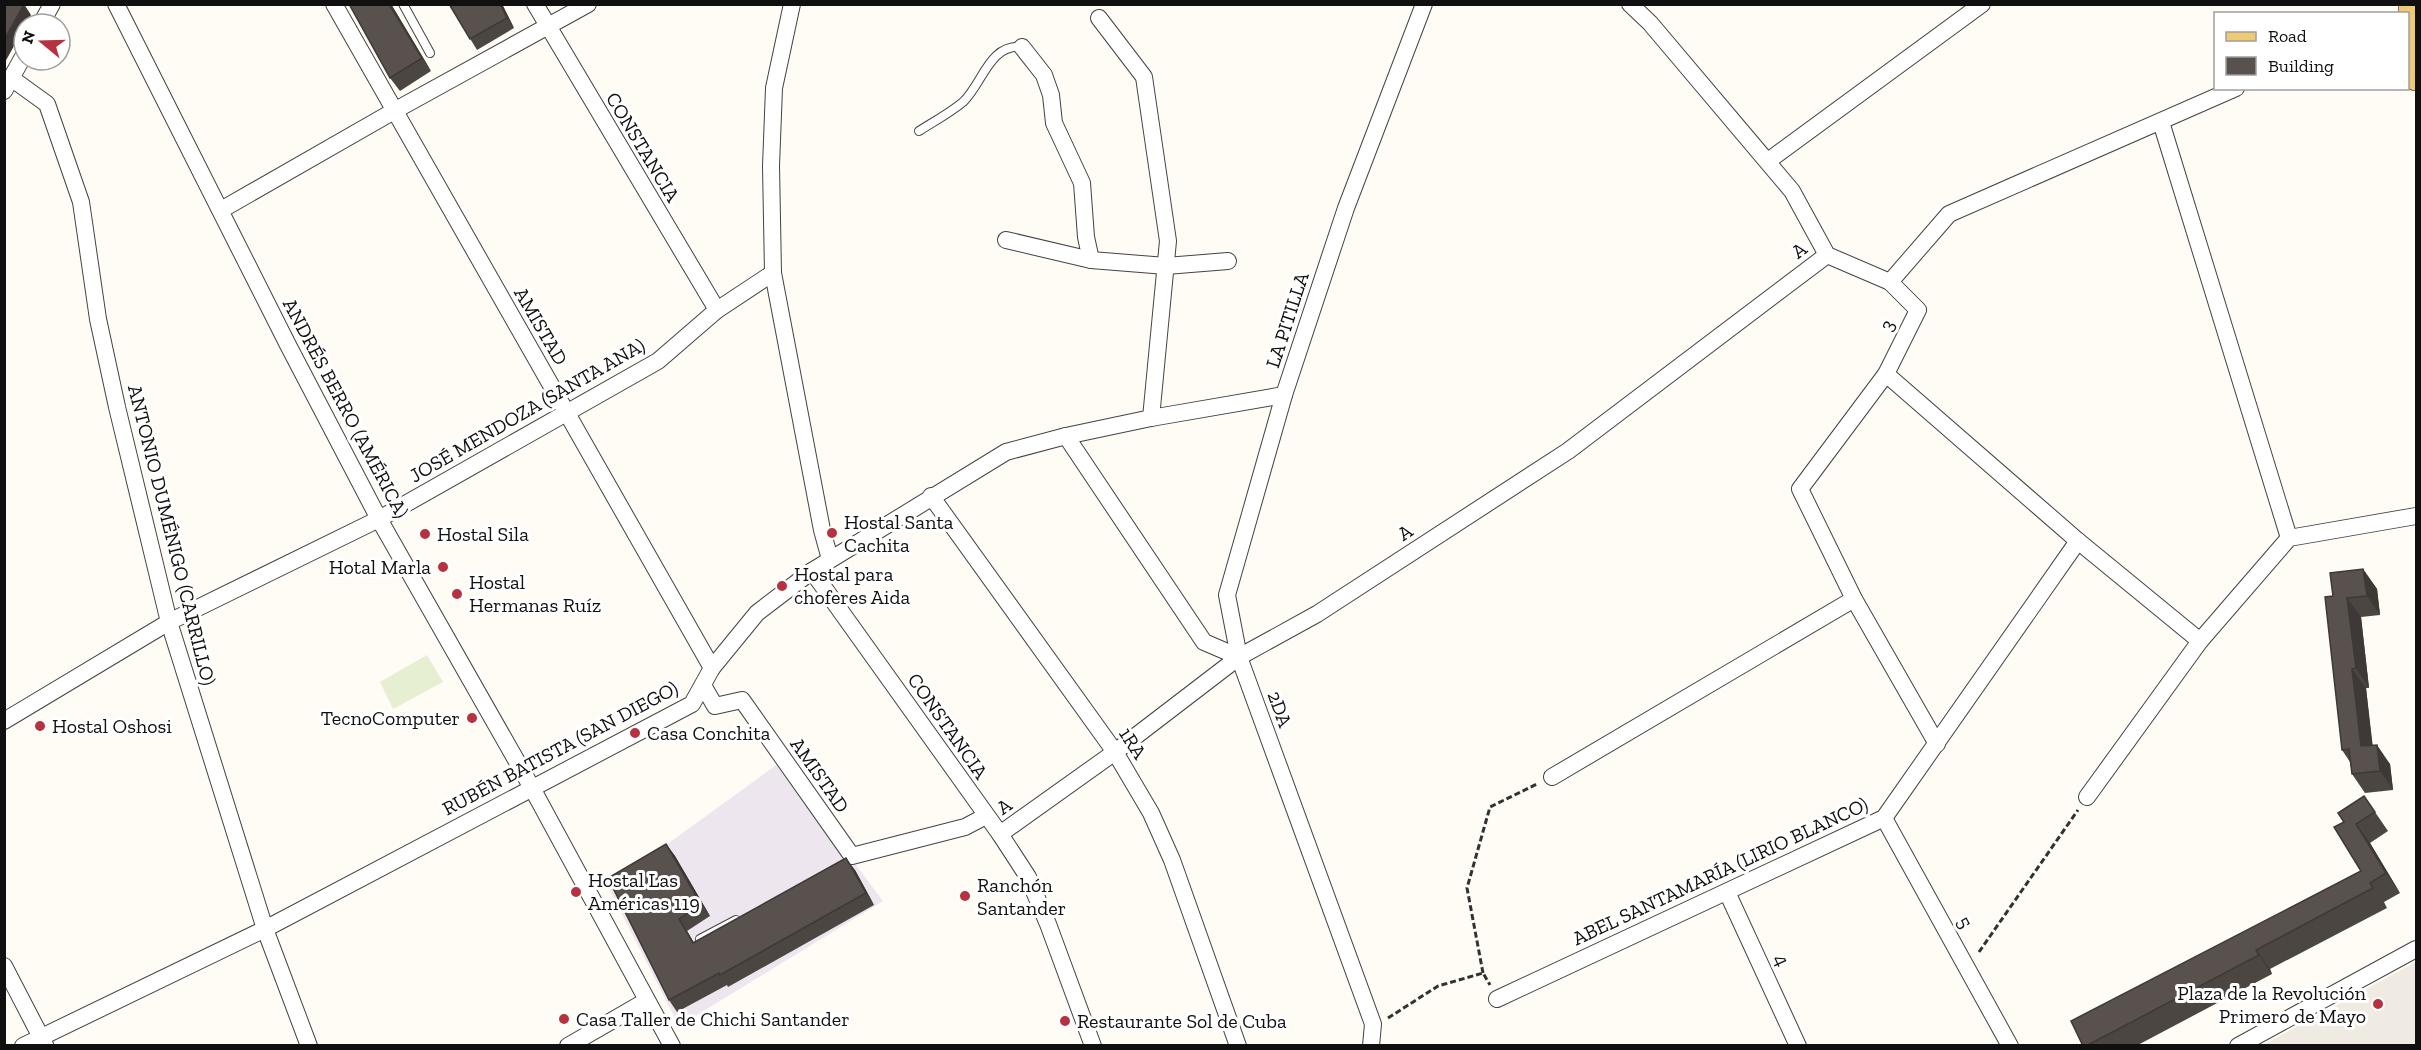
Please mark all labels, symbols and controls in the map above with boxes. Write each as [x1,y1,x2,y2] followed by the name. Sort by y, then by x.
[12,12,72,72] north arrow
[2214,12,2409,90] legend
[2268,25,2307,47] text: Road
[17,28,39,46] text: N
[2268,55,2334,77] text: Building
[601,88,686,207] street label: CONSTANCIA
[1787,236,1812,263] street label: A
[1260,268,1314,371] street label: LA PITILLA
[509,283,573,369] street label: AMISTAD
[278,294,414,522] street label: ANDRÉS BERRO (AMÉRICA)
[1874,315,1900,335] street label: 3
[405,333,649,487] street label: JOSÉ MENDOZA (SANTA ANA)
[123,382,221,688] street label: ANTONIO DUMÉNIGO (CARRILLO)
[844,510,954,557] place label: Hostal Santa Cachita
[1393,518,1418,546] street label: A
[437,522,529,546] place label: Hostal Sila
[825,526,839,540] marker: Hostal Santa Cachita
[418,527,432,541] marker: Hostal Sila
[329,555,431,579] place label: Hotal Marla
[436,560,450,574] marker: Hotal Marla
[794,562,910,609] place label: Hostal para choferes Aida
[469,570,601,617] place label: Hostal Hermanas Ruíz
[775,579,789,593] marker: Hostal para choferes Aida
[450,587,464,601] marker: Hostal Hermanas Ruíz
[903,668,994,784] street label: CONSTANCIA
[438,676,682,820] street label: RUBÉN BATISTA (SAN DIEGO)
[1262,688,1298,731] street label: 2DA
[321,706,460,730] place label: TecnoComputer
[465,711,479,725] marker: TecnoComputer
[52,714,172,738] place label: Hostal Oshosi
[33,719,47,733] marker: Hostal Oshosi
[647,721,771,745] place label: Casa Conchita
[1114,723,1153,764] street label: 1RA
[628,726,642,740] marker: Casa Conchita
[785,733,855,817] street label: AMISTAD
[992,792,1017,820] street label: A
[1568,792,1872,950] street label: ABEL SANTAMARÍA (LIRIO BLANCO)
[588,868,700,915] place label: Hostal Las Américas 119
[977,873,1066,920] place label: Ranchón Santander
[569,885,583,899] marker: Hostal Las Américas 119
[958,889,972,903] marker: Ranchón Santander
[1952,912,1978,932] street label: 5
[1769,950,1795,970] street label: 4
[2177,981,2367,1028] place label: Plaza de la Revolución Primero de Mayo
[2371,997,2385,1011] marker: Plaza de la Revolución Primero de Mayo
[576,1007,850,1031] place label: Casa Taller de Chichi Santander
[1077,1009,1287,1033] place label: Restaurante Sol de Cuba
[557,1012,571,1026] marker: Casa Taller de Chichi Santander
[1058,1014,1072,1028] marker: Restaurante Sol de Cuba

